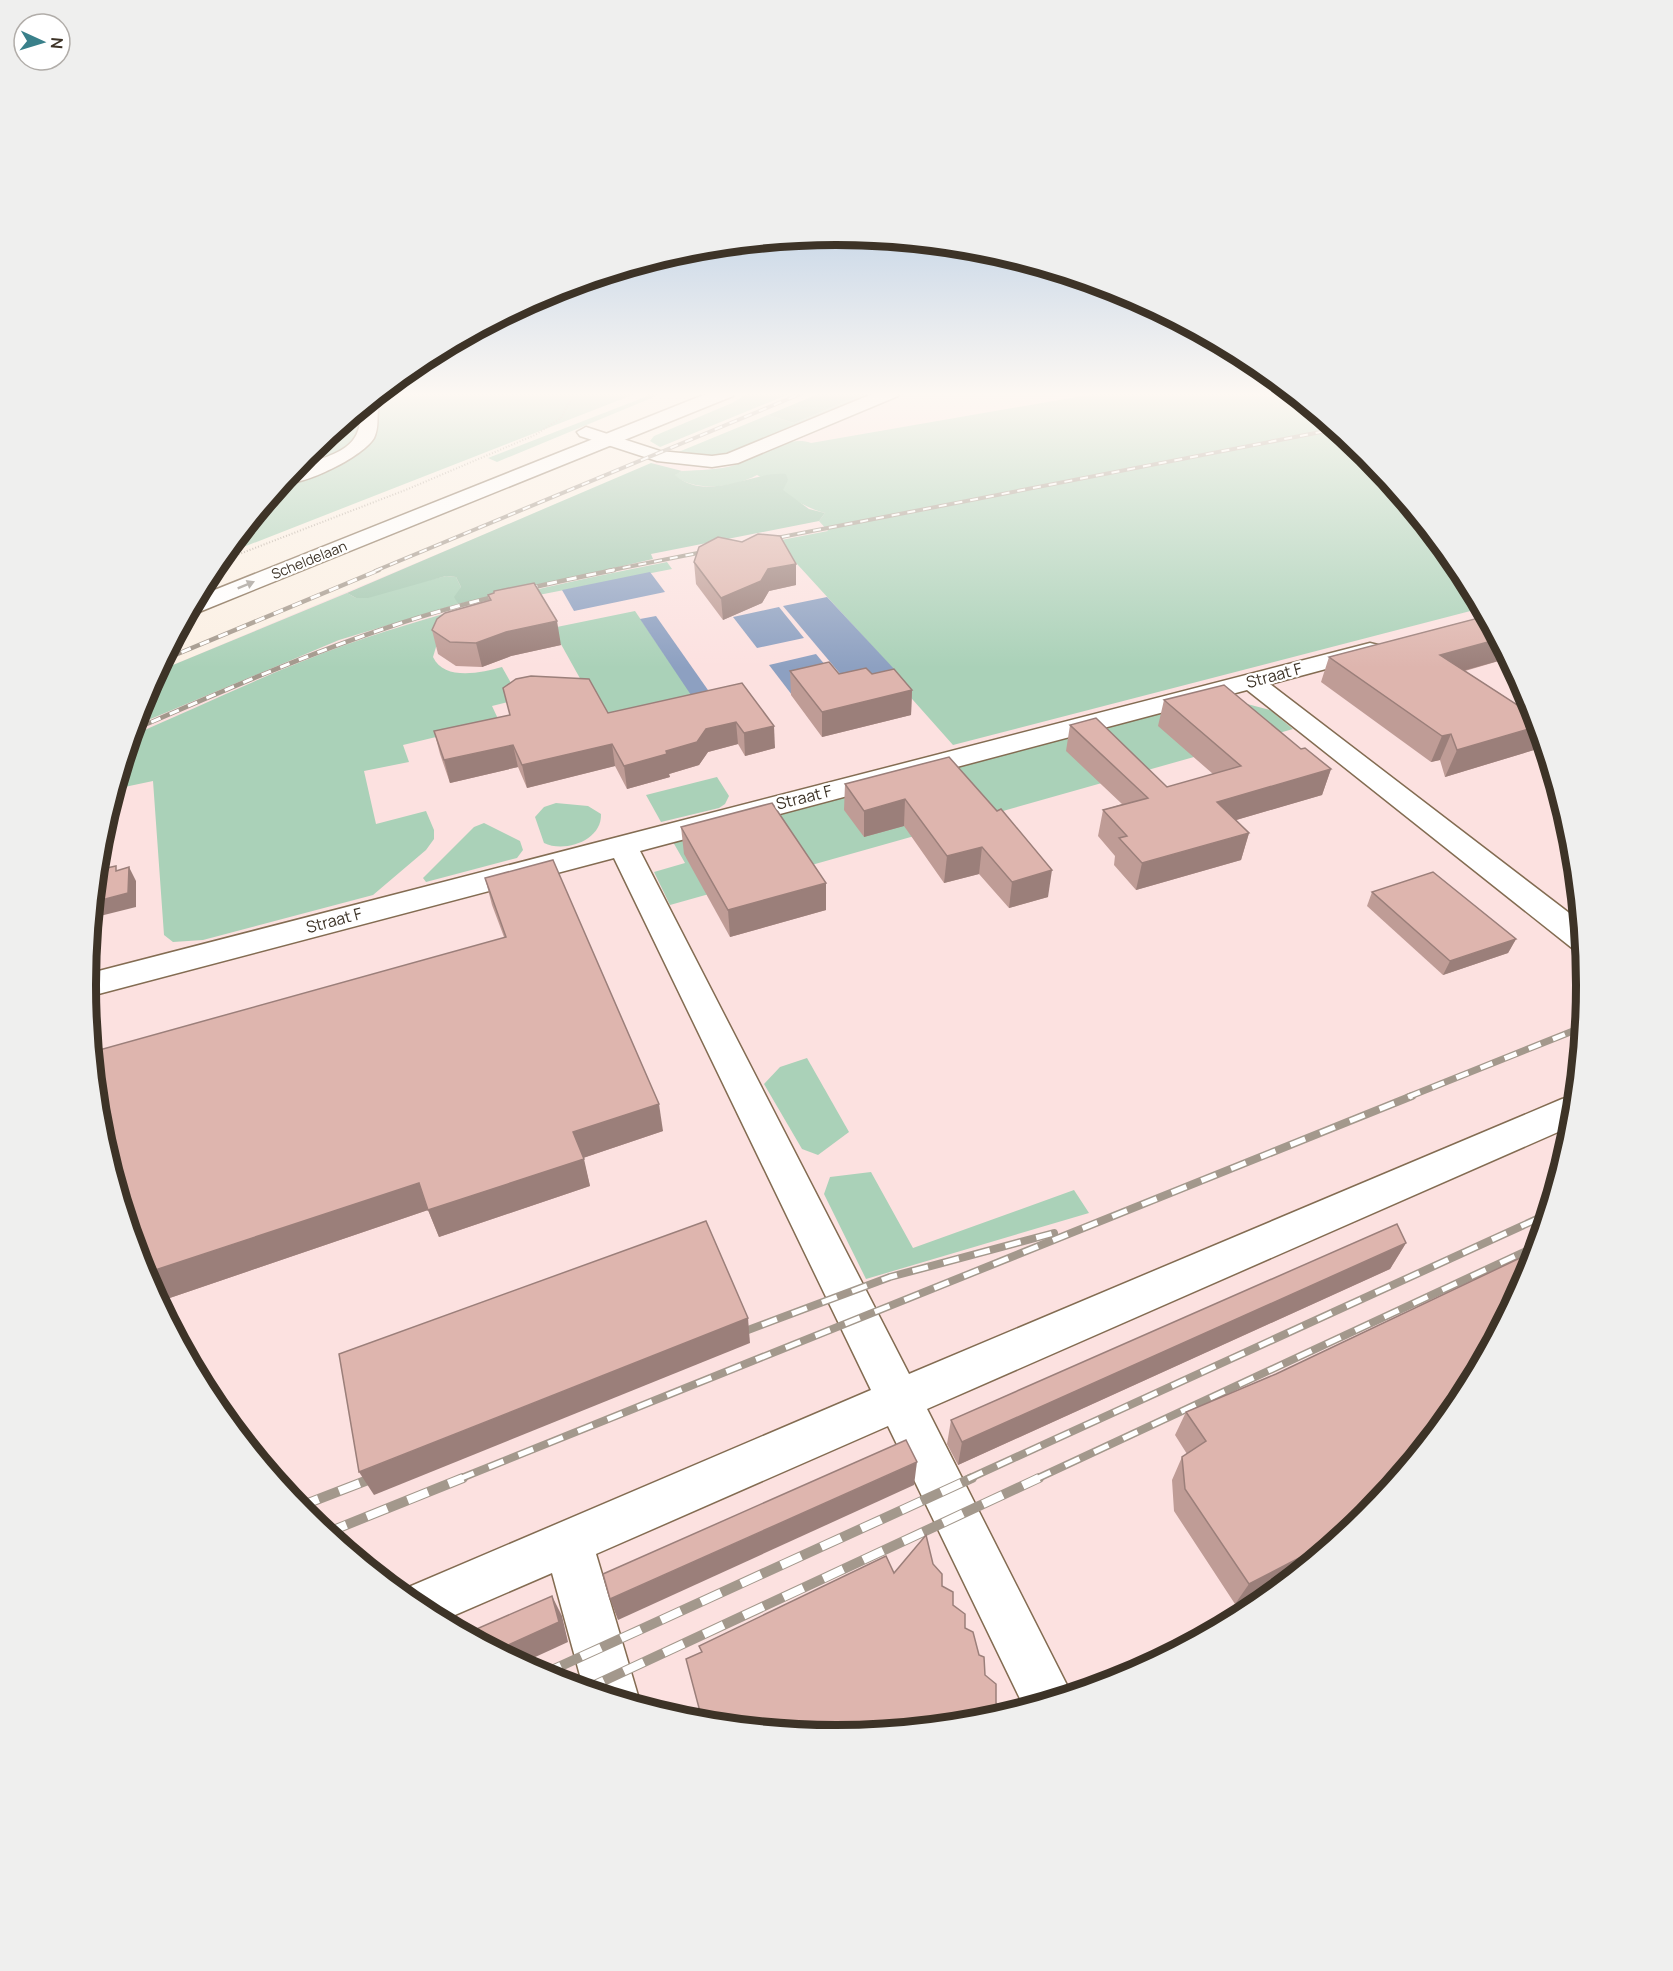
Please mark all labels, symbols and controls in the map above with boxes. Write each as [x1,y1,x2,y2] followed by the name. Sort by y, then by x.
[12,12,72,72] north arrow
[46,37,68,50] text: N
[268,536,349,583] street label: Scheldelaan
[237,580,255,589] one-way arrow
[1244,657,1304,693] street label: Straat F
[774,779,834,815] street label: Straat F
[304,902,364,938] street label: Straat F

